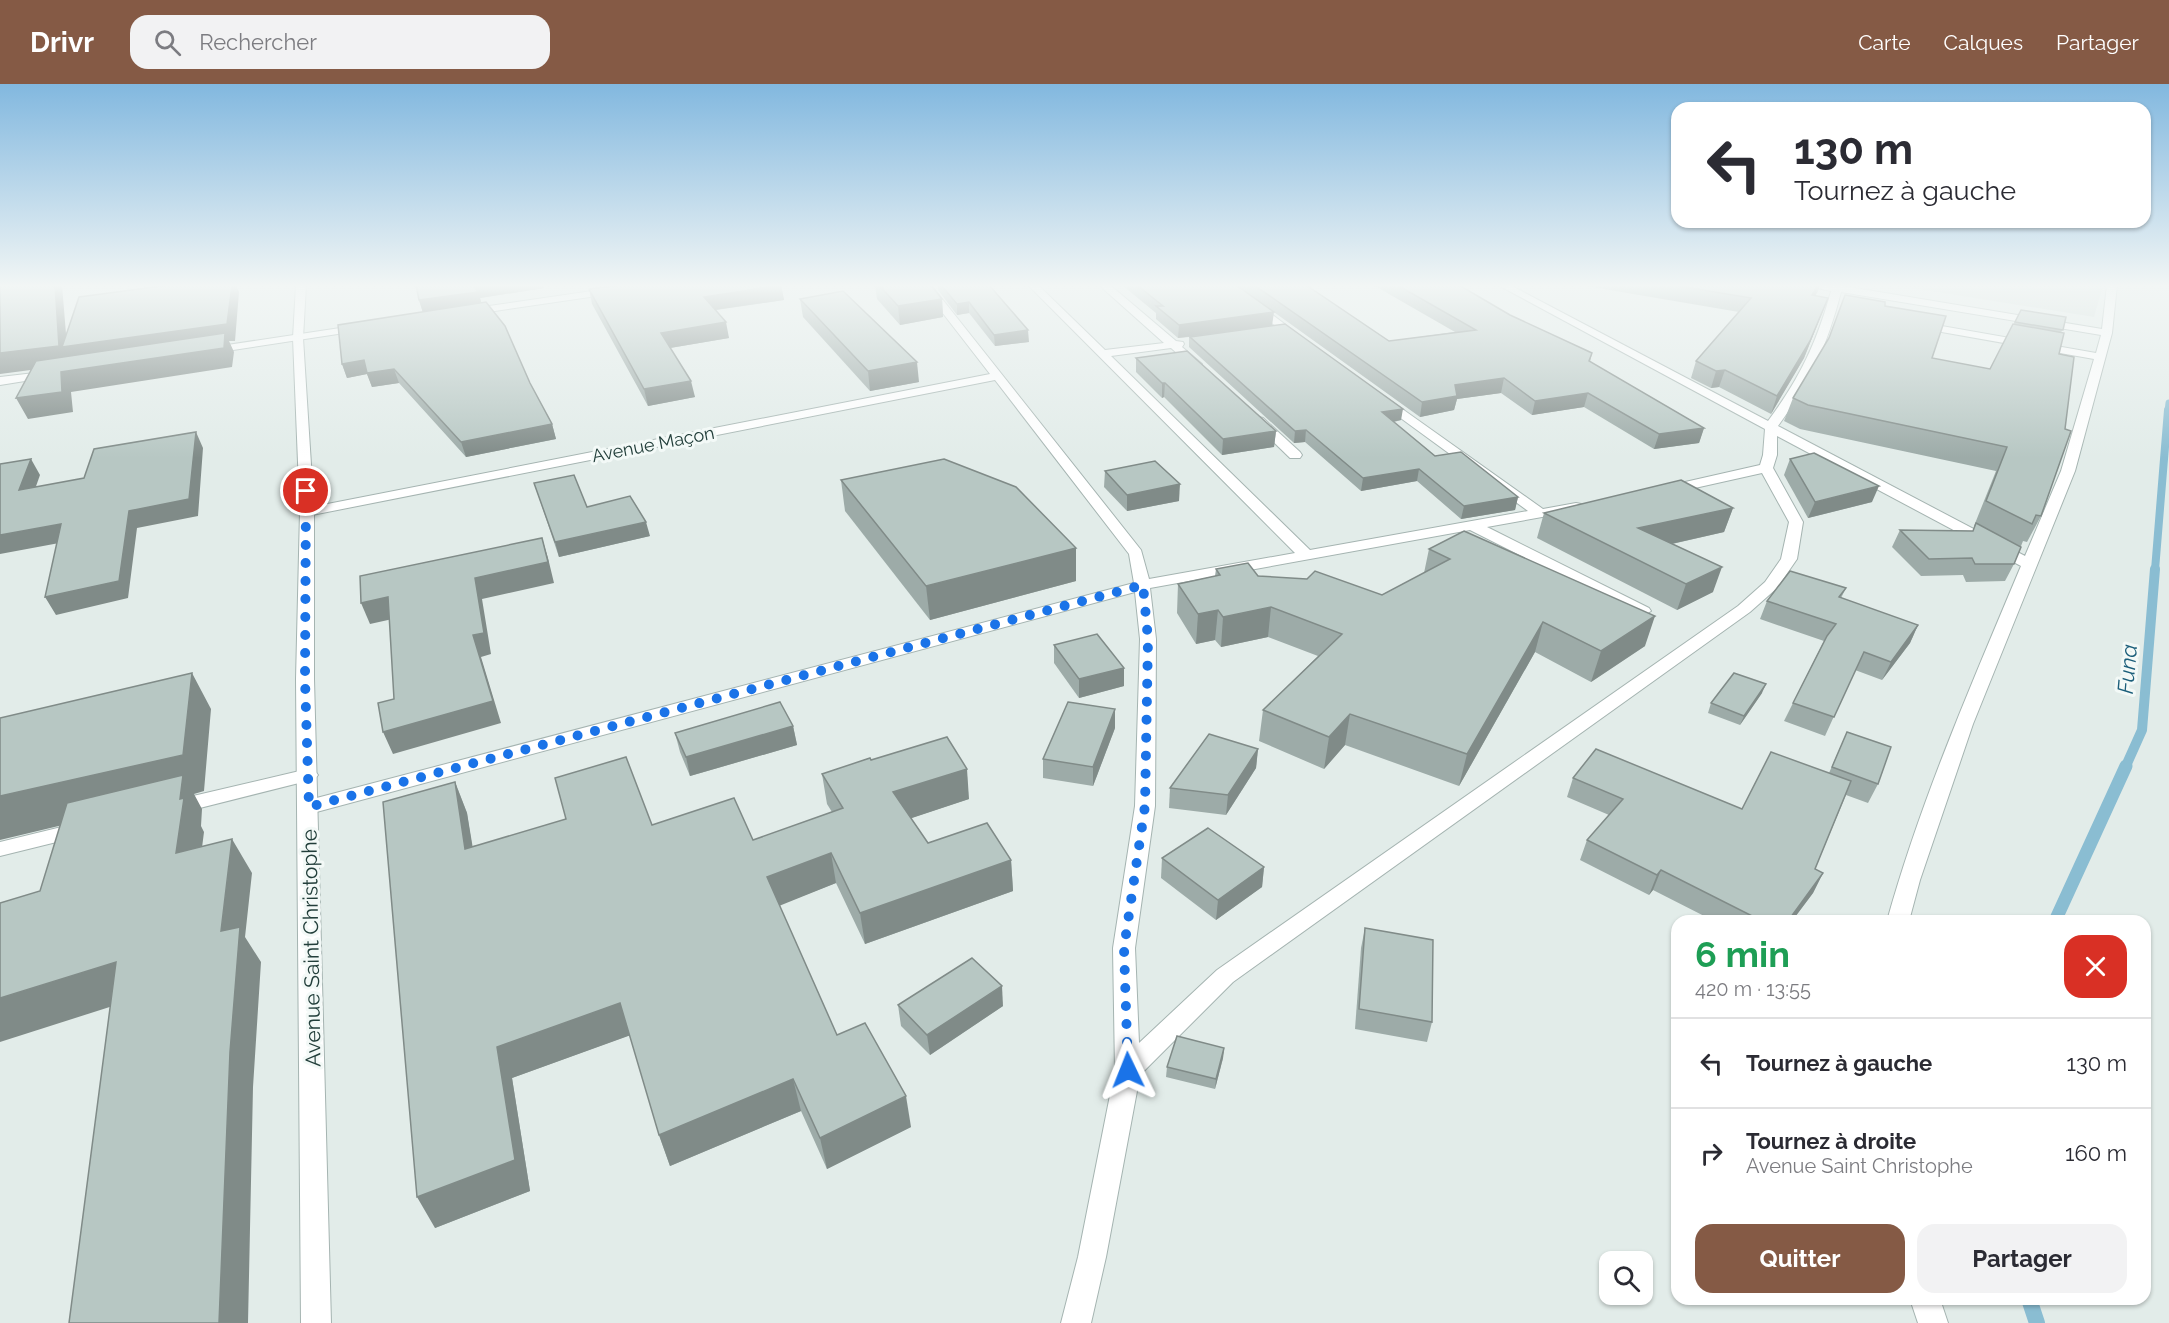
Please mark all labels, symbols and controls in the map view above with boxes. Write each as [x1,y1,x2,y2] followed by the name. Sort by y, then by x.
[130,15,550,69] search box
[30,26,94,59] text: Drivr
[151,26,184,59] icon: search
[199,29,317,55] text: Rechercher
[1858,30,1911,55] text: Carte
[1944,30,2023,55] text: Calques
[2056,30,2139,55] text: Partager
[1794,125,1913,174] text: 130 m
[1695,126,1773,204] icon: left
[1794,175,2016,206] text: Tournez à gauche
[590,422,716,466] street label: Avenue Maçon
[280,465,331,516] pin
[289,474,322,507] icon: arrive
[2112,643,2142,695] water label: Funa
[296,829,326,1067] street label: Avenue Saint Christophe
[1695,933,1790,975] text: 6 min
[2064,935,2127,998] button: close
[1695,977,1811,1001] text: 420 m · 13:55
[1096,1038,1160,1102] position arrow
[1695,1047,1728,1080] icon: left
[1746,1050,1932,1076] text: Tournez à gauche
[2067,1050,2127,1076] text: 130 m
[1746,1128,1916,1154] text: Tournez à droite
[1695,1137,1728,1170] icon: right
[2065,1140,2127,1166] text: 160 m
[1746,1154,1973,1178] text: Avenue Saint Christophe
[1695,1224,1905,1293] button: Quitter
[1917,1224,2127,1293] button: Partager
[1599,1251,1653,1305] map controls
[1599,1251,1653,1305] button: search

